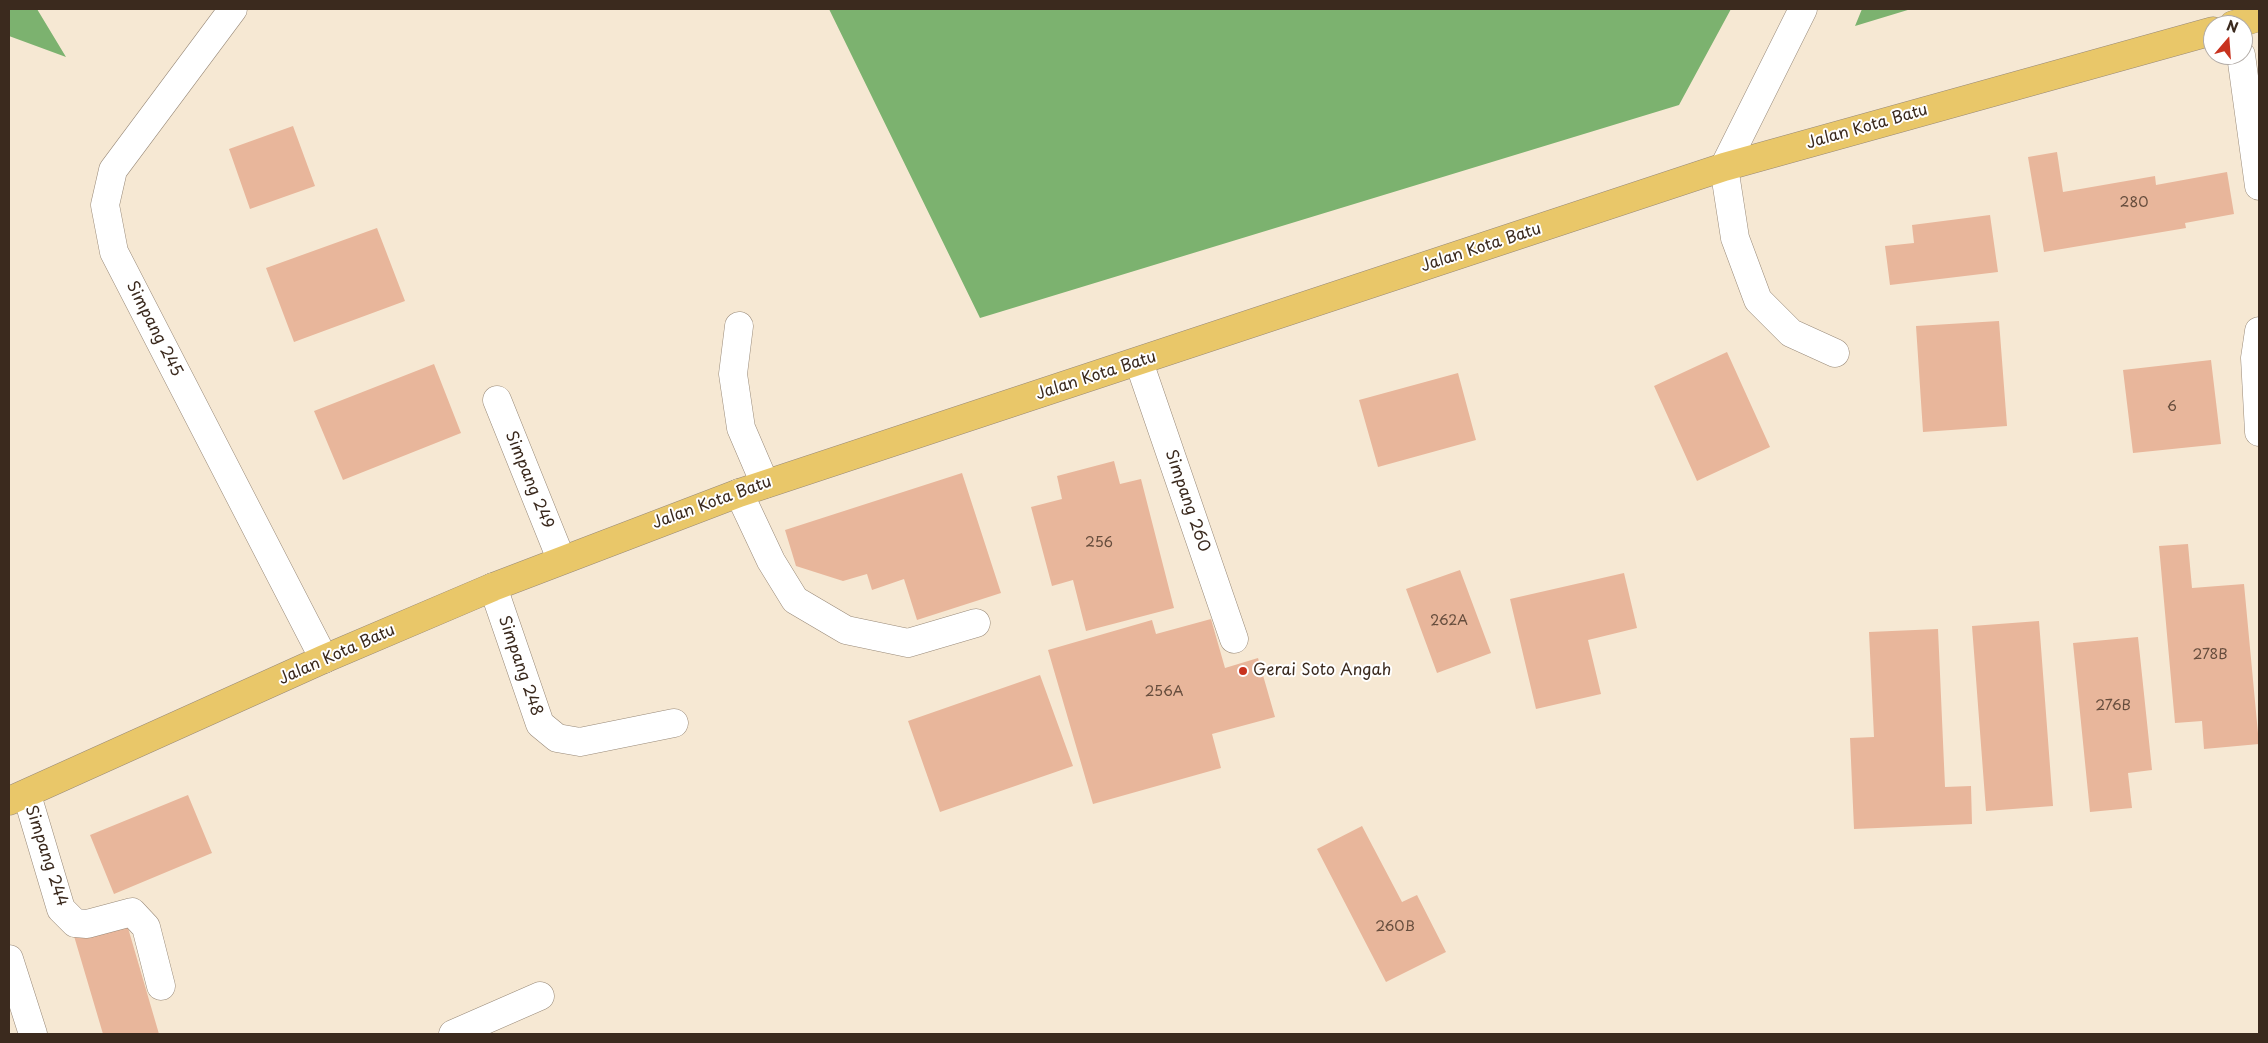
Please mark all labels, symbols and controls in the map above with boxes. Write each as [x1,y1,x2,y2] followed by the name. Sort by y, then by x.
[2203,15,2253,65] north arrow
[2224,15,2241,38] text: N
[1804,100,1930,154] street label: Jalan Kota Batu
[2120,195,2148,211] house number: 280
[1418,219,1544,277] street label: Jalan Kota Batu
[122,278,186,380] street label: Simpang 245
[1033,347,1159,405] street label: Jalan Kota Batu
[2167,399,2177,415] house number: 6
[501,428,557,532] street label: Simpang 249
[1161,448,1213,554] street label: Simpang 260
[650,473,774,533] street label: Jalan Kota Batu
[1085,535,1113,551] house number: 256
[494,613,546,719] street label: Simpang 248
[1430,613,1468,629] house number: 262A
[276,621,398,689] street label: Jalan Kota Batu
[2192,647,2228,663] house number: 278B
[1253,661,1391,681] place label: Gerai Soto Angah
[1237,665,1249,677] marker: Gerai Soto Angah
[1144,684,1184,700] house number: 256A
[2095,698,2131,714] house number: 276B
[21,803,71,909] street label: Simpang 244
[1375,919,1415,935] house number: 260B

